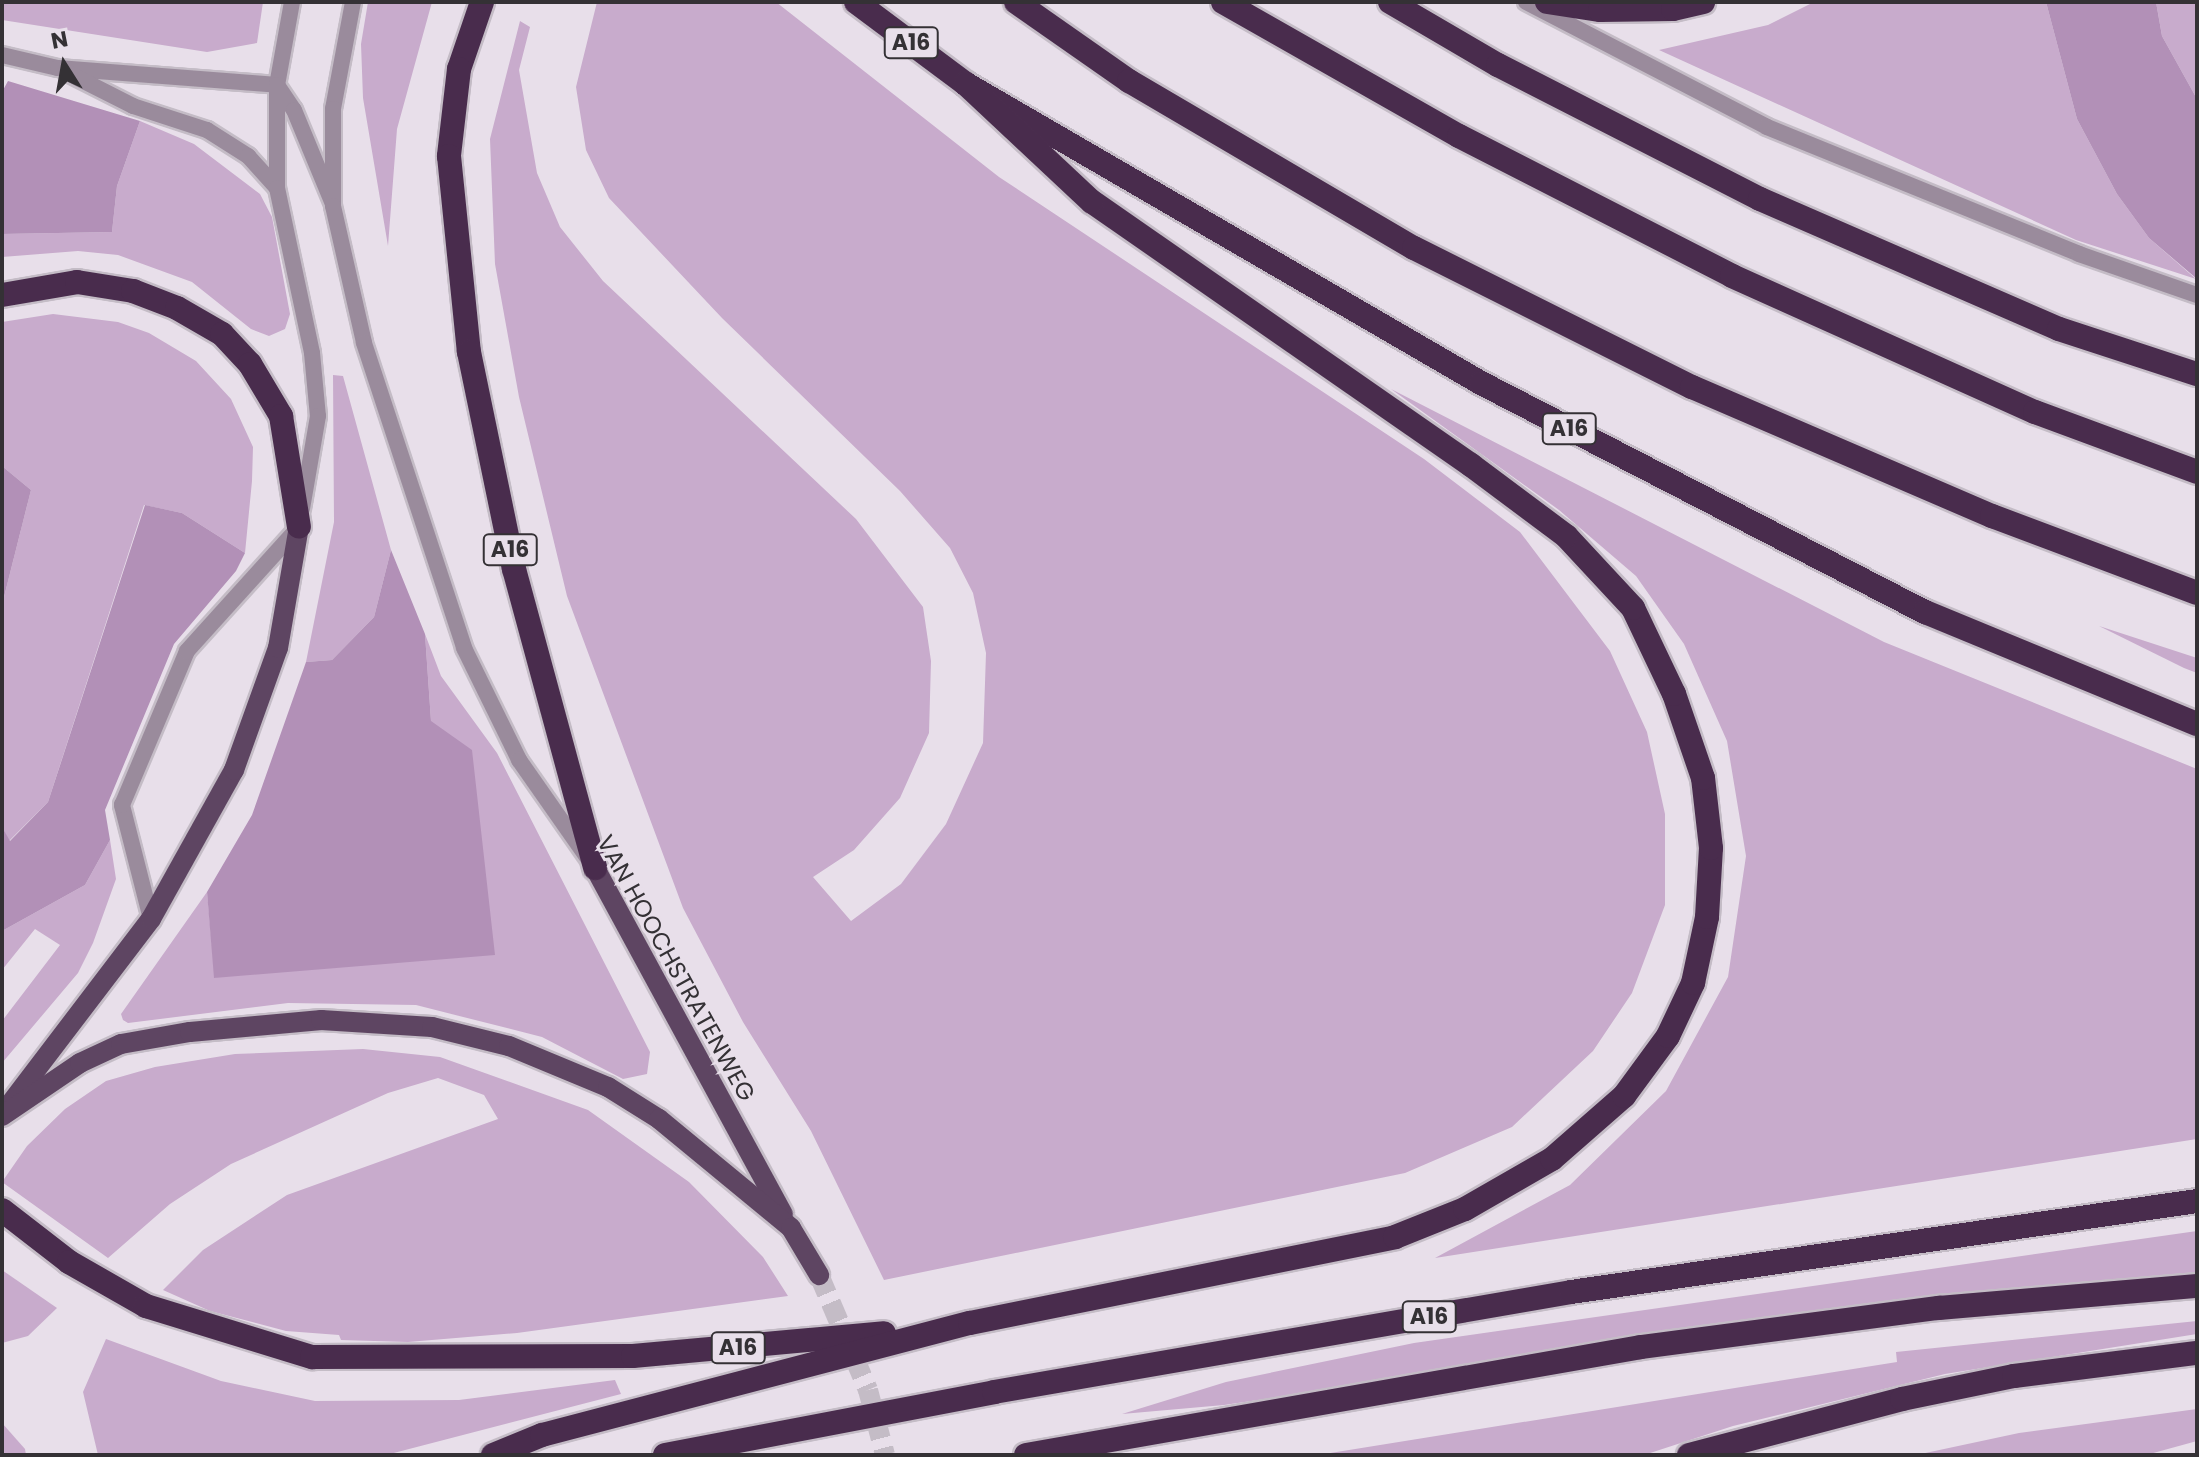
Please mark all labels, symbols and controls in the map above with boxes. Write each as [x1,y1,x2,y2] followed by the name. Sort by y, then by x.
[48,23,70,57] text: N
[24,24,104,104] north arrow
[883,25,939,61] road number: A16
[1541,411,1597,447] road number: A16
[482,532,538,568] road number: A16
[591,830,761,1106] street label: VAN HOOCHSTRATENWEG
[1401,1299,1457,1335] road number: A16
[710,1330,766,1366] road number: A16

